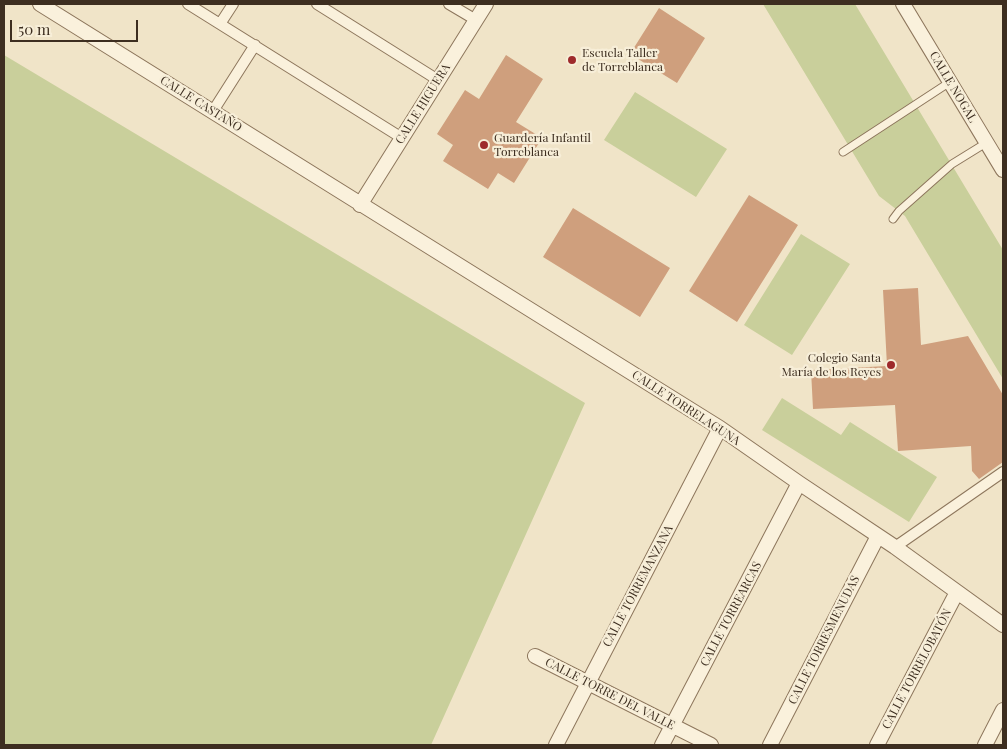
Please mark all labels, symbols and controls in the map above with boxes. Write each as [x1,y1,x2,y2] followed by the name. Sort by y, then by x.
[12,10,140,42] scale bar
[18,19,50,39] text: 50 m
[582,46,663,74] place label: Escuela Taller de Torreblanca
[926,49,980,125] street label: CALLE NOGAL
[566,54,578,66] marker: Escuela Taller de Torreblanca
[392,61,454,147] street label: CALLE HIGUERA
[157,73,245,135] street label: CALLE CASTAÑO
[494,131,591,159] place label: Guardería Infantil Torreblanca
[478,139,490,151] marker: Guardería Infantil Torreblanca
[781,351,881,379] place label: Colegio Santa María de los Reyes
[885,359,897,371] marker: Colegio Santa María de los Reyes
[629,368,743,448] street label: CALLE TORRELAGUNA
[600,523,676,649] street label: CALLE TORREMANZANA
[697,559,765,669] street label: CALLE TORREARCAS
[785,573,863,707] street label: CALLE TORRESMENUDAS
[879,606,955,732] street label: CALLE TORRELOBATÓN
[543,655,677,733] street label: CALLE TORRE DEL VALLE

